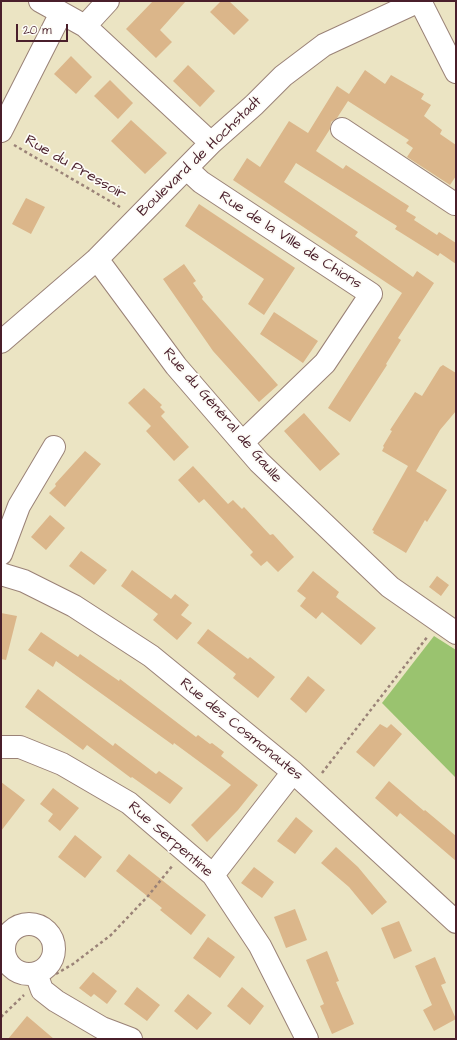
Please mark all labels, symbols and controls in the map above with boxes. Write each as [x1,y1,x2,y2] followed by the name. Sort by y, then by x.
[18,16,70,42] scale bar
[23,22,52,39] text: 20 m
[134,93,266,221] street label: Boulevard de Hochstadt
[21,132,129,204] street label: Rue du Pressoir
[215,188,365,294] street label: Rue de la Ville de Chions
[159,345,285,487] street label: Rue du Général de Gaulle
[176,675,306,785] street label: Rue des Cosmonautes
[124,798,216,882] street label: Rue Serpentine

